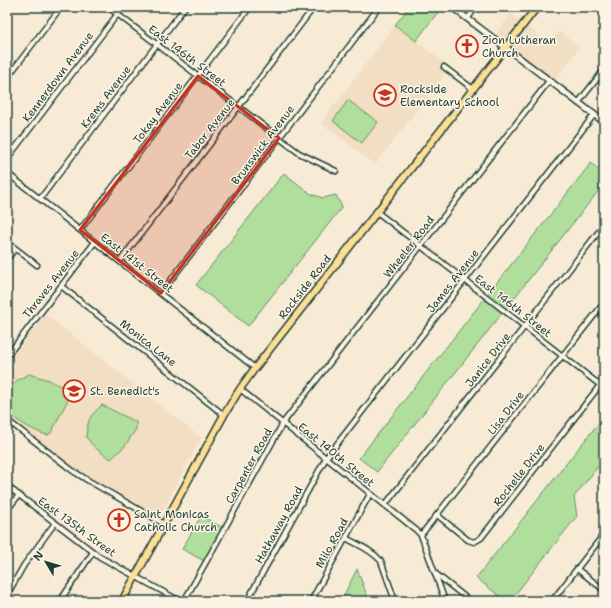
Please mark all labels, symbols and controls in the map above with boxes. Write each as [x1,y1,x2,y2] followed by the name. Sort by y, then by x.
[145,22,229,90] street label: East 146th Street
[19,29,97,125] street label: Kennerdown Avenue
[454,33,480,59] church icon: Zion Lutheran Church
[482,33,556,61] place label: Zion Lutheran Church
[78,63,134,131] street label: Krems Avenue
[130,79,186,147] street label: Tokay Avenue
[372,82,398,108] school or university icon: Rockside Elementary School
[400,82,500,110] place label: Rockside Elementary School
[182,96,238,162] street label: Tabor Avenue
[228,102,298,188] street label: Brunswick Avenue
[380,213,438,281] street label: Wheeler Road
[97,230,177,296] street label: East 141st Street
[19,246,83,322] street label: Thraves Avenue
[423,246,483,316] street label: James Avenue
[275,252,335,322] street label: Rockside Road
[471,271,555,341] street label: East 146th Street
[116,316,180,370] street label: Monica Lane
[462,330,514,390] street label: Janice Drive
[61,378,87,404] school or university icon: St. Benedict's
[90,384,160,399] place label: St. Benedict's
[484,388,528,438] street label: Lisa Drive
[295,420,378,491] street label: East 140th Street
[222,425,276,506] street label: Carpenter Road
[490,441,548,509] street label: Rochelle Drive
[252,484,306,566] street label: Hathaway Road
[35,494,119,561] street label: East 135th Street
[106,507,132,533] church icon: Saint Monicas Catholic Church
[134,507,217,535] place label: Saint Monicas Catholic Church
[312,515,352,571] street label: Milo Road
[26,542,66,582] north arrow
[30,548,47,564] text: N

